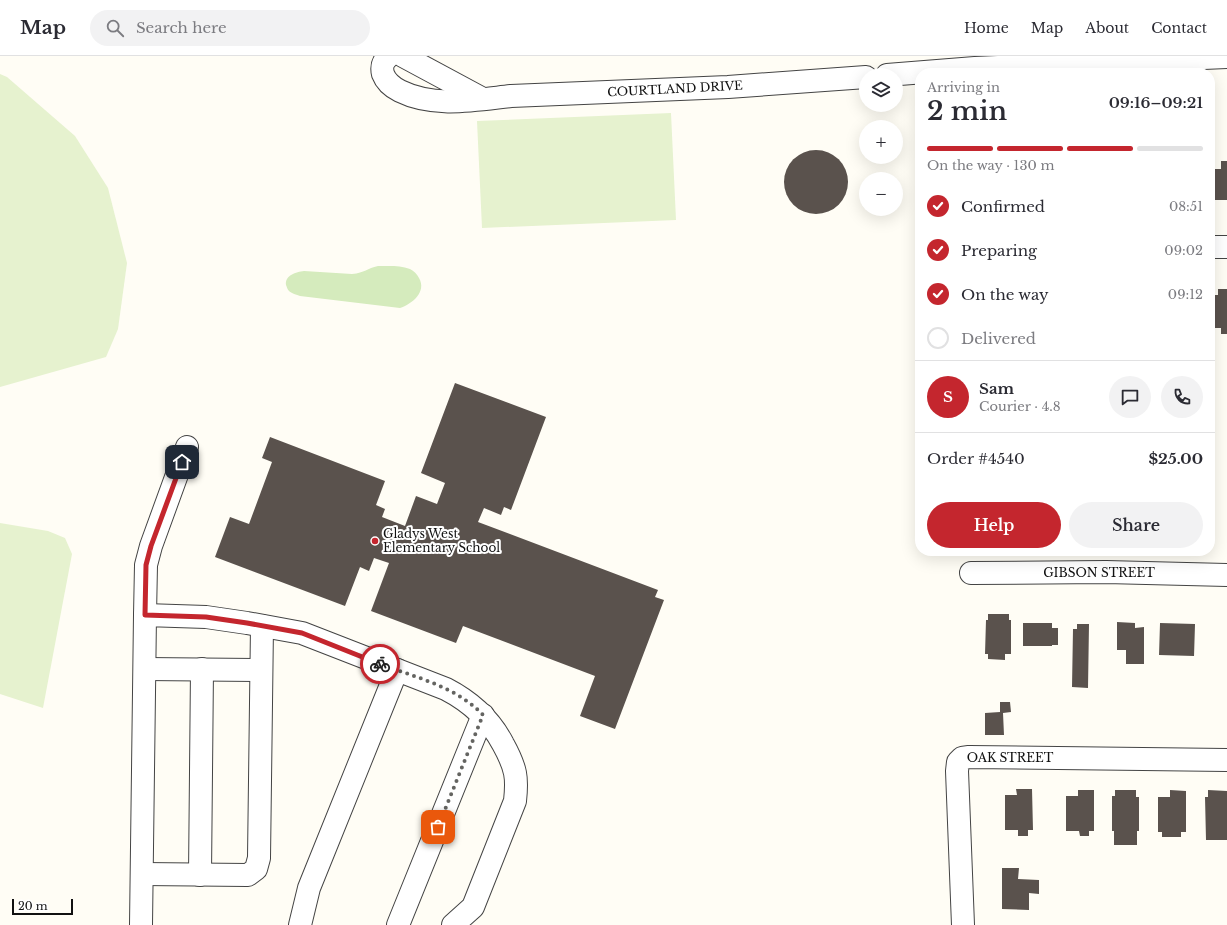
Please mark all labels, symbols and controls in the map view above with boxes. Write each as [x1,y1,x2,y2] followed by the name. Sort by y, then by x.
[90,10,370,46] search box
[20,16,66,39] text: Map
[104,17,126,39] icon: search
[136,18,227,37] text: Search here
[964,19,1009,37] text: Home
[1031,19,1063,37] text: Map
[1085,19,1129,37] text: About
[1151,19,1207,37] text: Contact
[859,68,903,216] map controls
[859,68,903,112] button: layers
[607,77,743,100] street label: COURTLAND DRIVE
[927,79,1000,96] text: Arriving in
[1109,93,1203,112] text: 09:16–09:21
[927,95,1007,127] text: 2 min
[859,120,903,164] button: +
[927,157,1054,174] text: On the way · 130 m
[859,172,903,216] button: −
[927,195,949,217] icon: check
[961,197,1045,216] text: Confirmed
[1169,198,1203,215] text: 08:51
[927,239,949,261] icon: check
[961,241,1037,260] text: Preparing
[1164,242,1203,259] text: 09:02
[927,283,949,305] icon: check
[961,285,1049,304] text: On the way
[1168,286,1203,303] text: 09:12
[961,329,1036,348] text: Delivered
[1109,376,1151,418] button: chat
[1161,376,1203,418] button: phone
[979,379,1014,398] text: Sam
[943,387,953,406] text: S
[979,398,1061,415] text: Courier · 4.8
[165,445,199,479] pin
[927,449,1025,468] text: Order #4540
[1148,449,1203,468] text: $25.00
[171,451,193,473] icon: home
[927,502,1061,548] button: Help
[1069,502,1203,548] button: Share
[383,526,500,555] place label: Gladys West Elementary School
[370,536,380,546] marker: Gladys West Elementary School
[1043,565,1155,580] street label: GIBSON STREET
[360,644,400,684] courier
[369,653,391,675] icon: bike
[967,750,1054,765] street label: OAK STREET
[421,810,455,844] pin
[427,816,449,838] icon: bag
[12,897,73,916] scale bar
[18,899,48,913] text: 20 m

